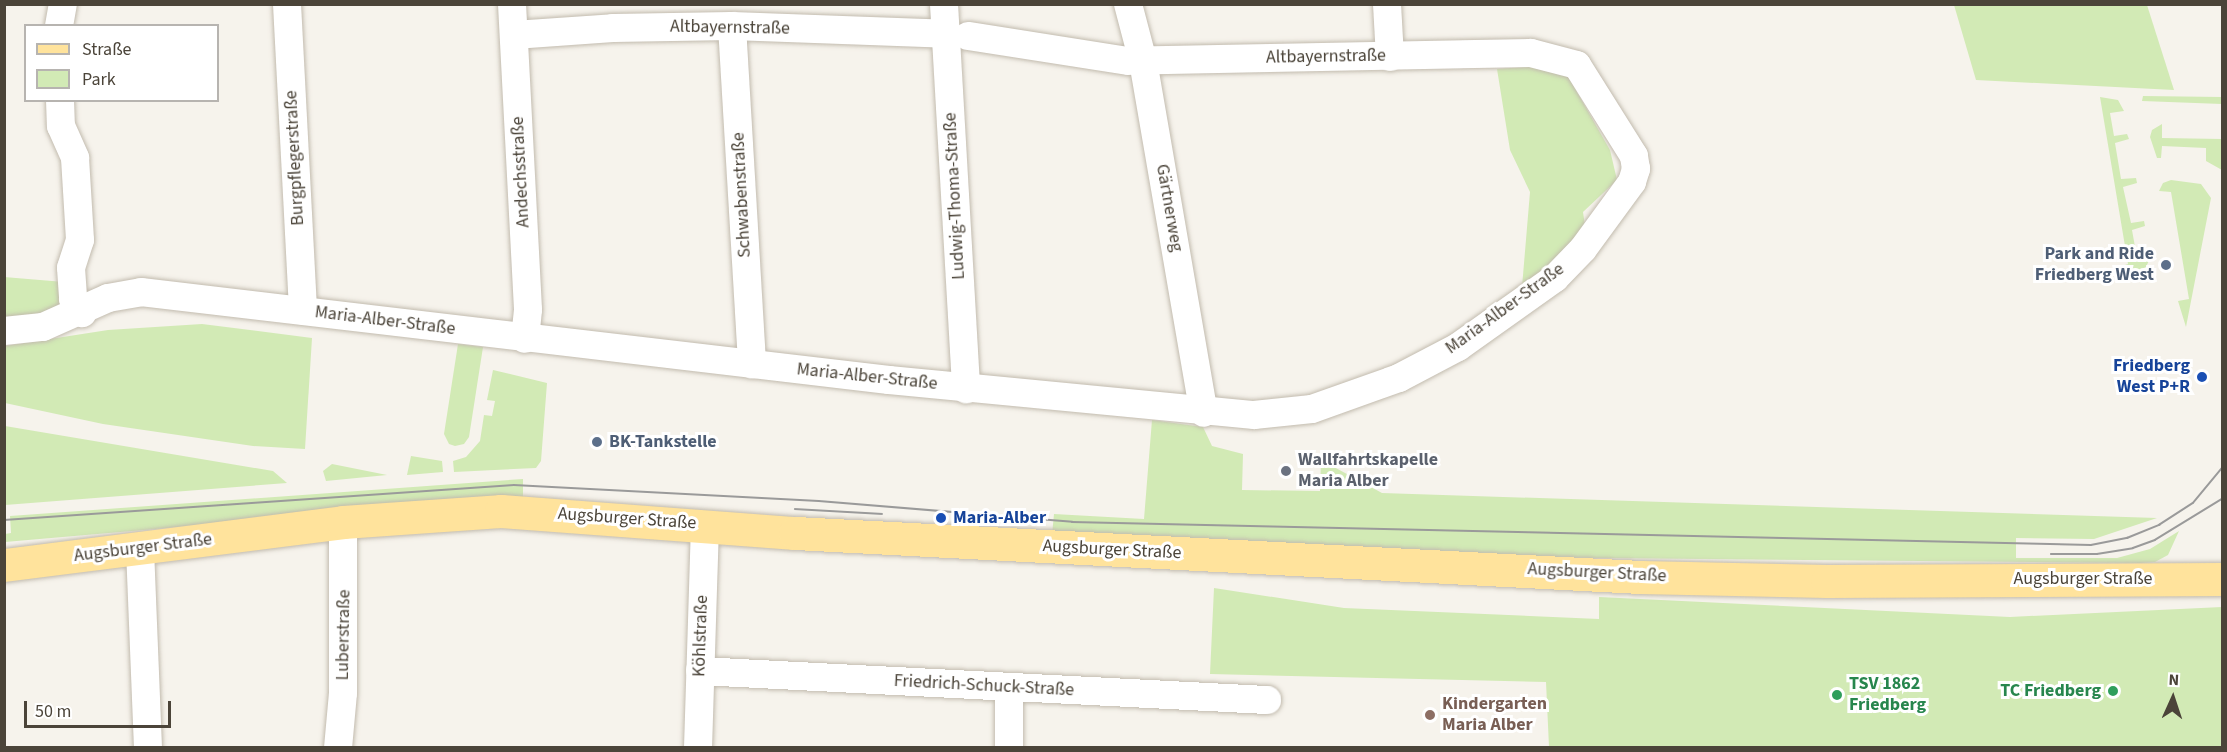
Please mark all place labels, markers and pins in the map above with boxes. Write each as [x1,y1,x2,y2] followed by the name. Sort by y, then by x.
[2035,244,2154,286] place label: Park and Ride Friedberg West
[2159,258,2173,272] marker: Park and Ride Friedberg West
[2113,356,2190,398] place label: Friedberg West P+R
[2195,370,2209,384] marker: Friedberg West P+R
[609,431,717,453] place label: BK-Tankstelle
[590,435,604,449] marker: BK-Tankstelle
[1298,450,1438,492] place label: Wallfahrtskapelle Maria Alber
[1279,464,1293,478] marker: Wallfahrtskapelle Maria Alber
[953,507,1046,529] place label: Maria-Alber
[934,511,948,525] marker: Maria-Alber
[1849,674,1926,716] place label: TSV 1862 Friedberg
[2000,680,2101,702] place label: TC Friedberg
[2106,684,2120,698] marker: TC Friedberg
[1830,688,1844,702] marker: TSV 1862 Friedberg
[1442,694,1547,736] place label: Kindergarten Maria Alber
[1423,708,1437,722] marker: Kindergarten Maria Alber

